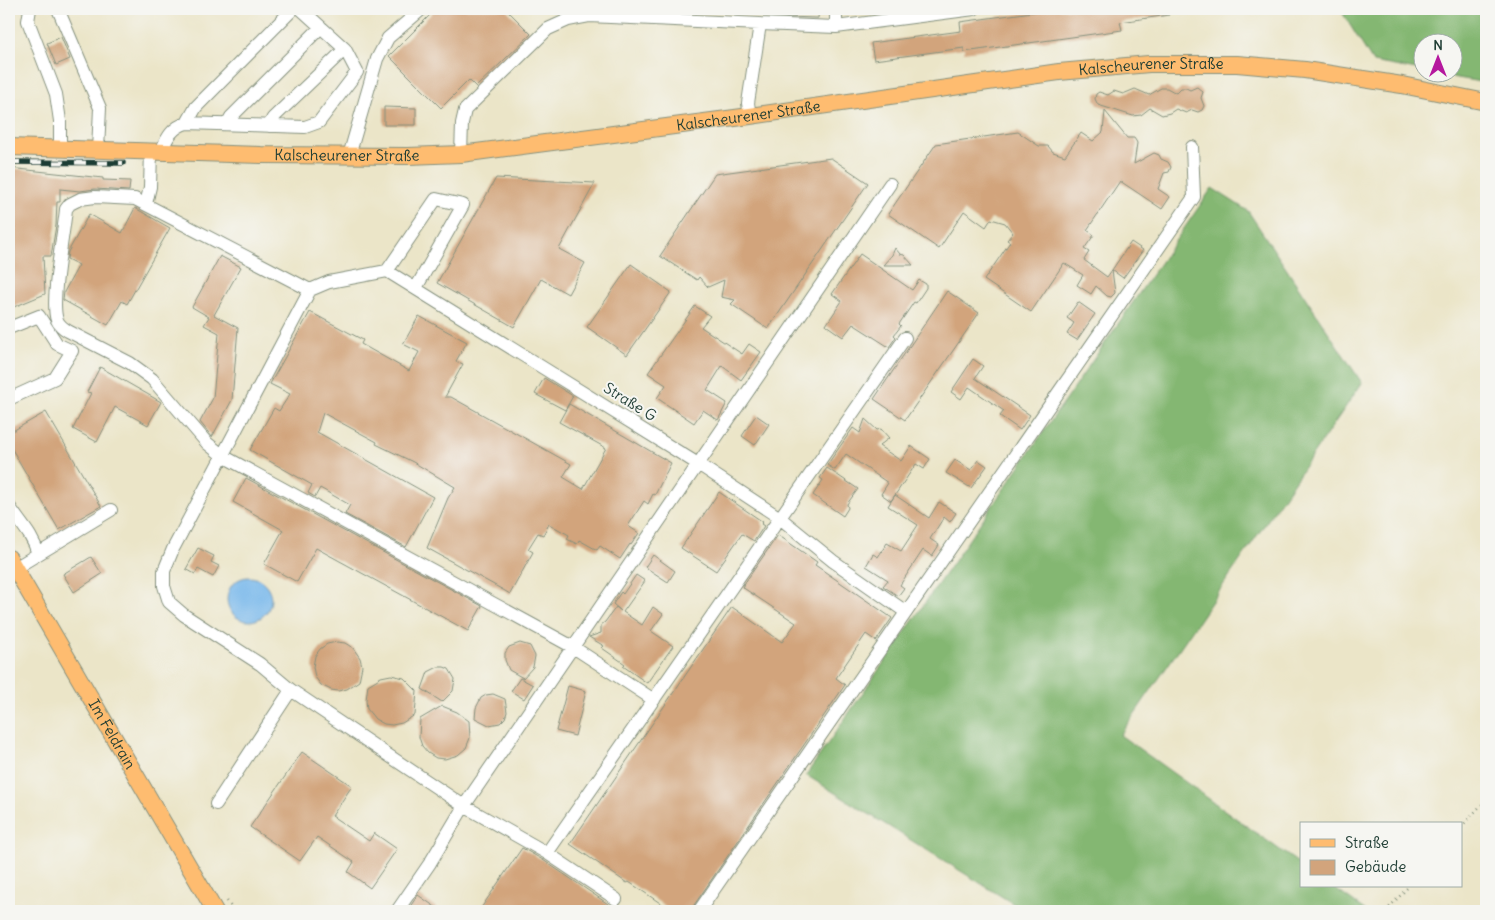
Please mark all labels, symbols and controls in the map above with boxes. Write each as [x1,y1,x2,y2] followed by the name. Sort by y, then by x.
[1412,32,1462,82] north arrow
[1433,36,1443,54] text: N
[1078,54,1224,79] street label: Kalscheurener Straße
[675,96,822,135] street label: Kalscheurener Straße
[274,145,420,165] street label: Kalscheurener Straße
[601,378,660,425] street label: Straße G
[84,696,140,773] street label: Im Feldrain
[1300,822,1462,888] legend
[1345,833,1389,852] text: Straße
[1345,857,1406,876] text: Gebäude

